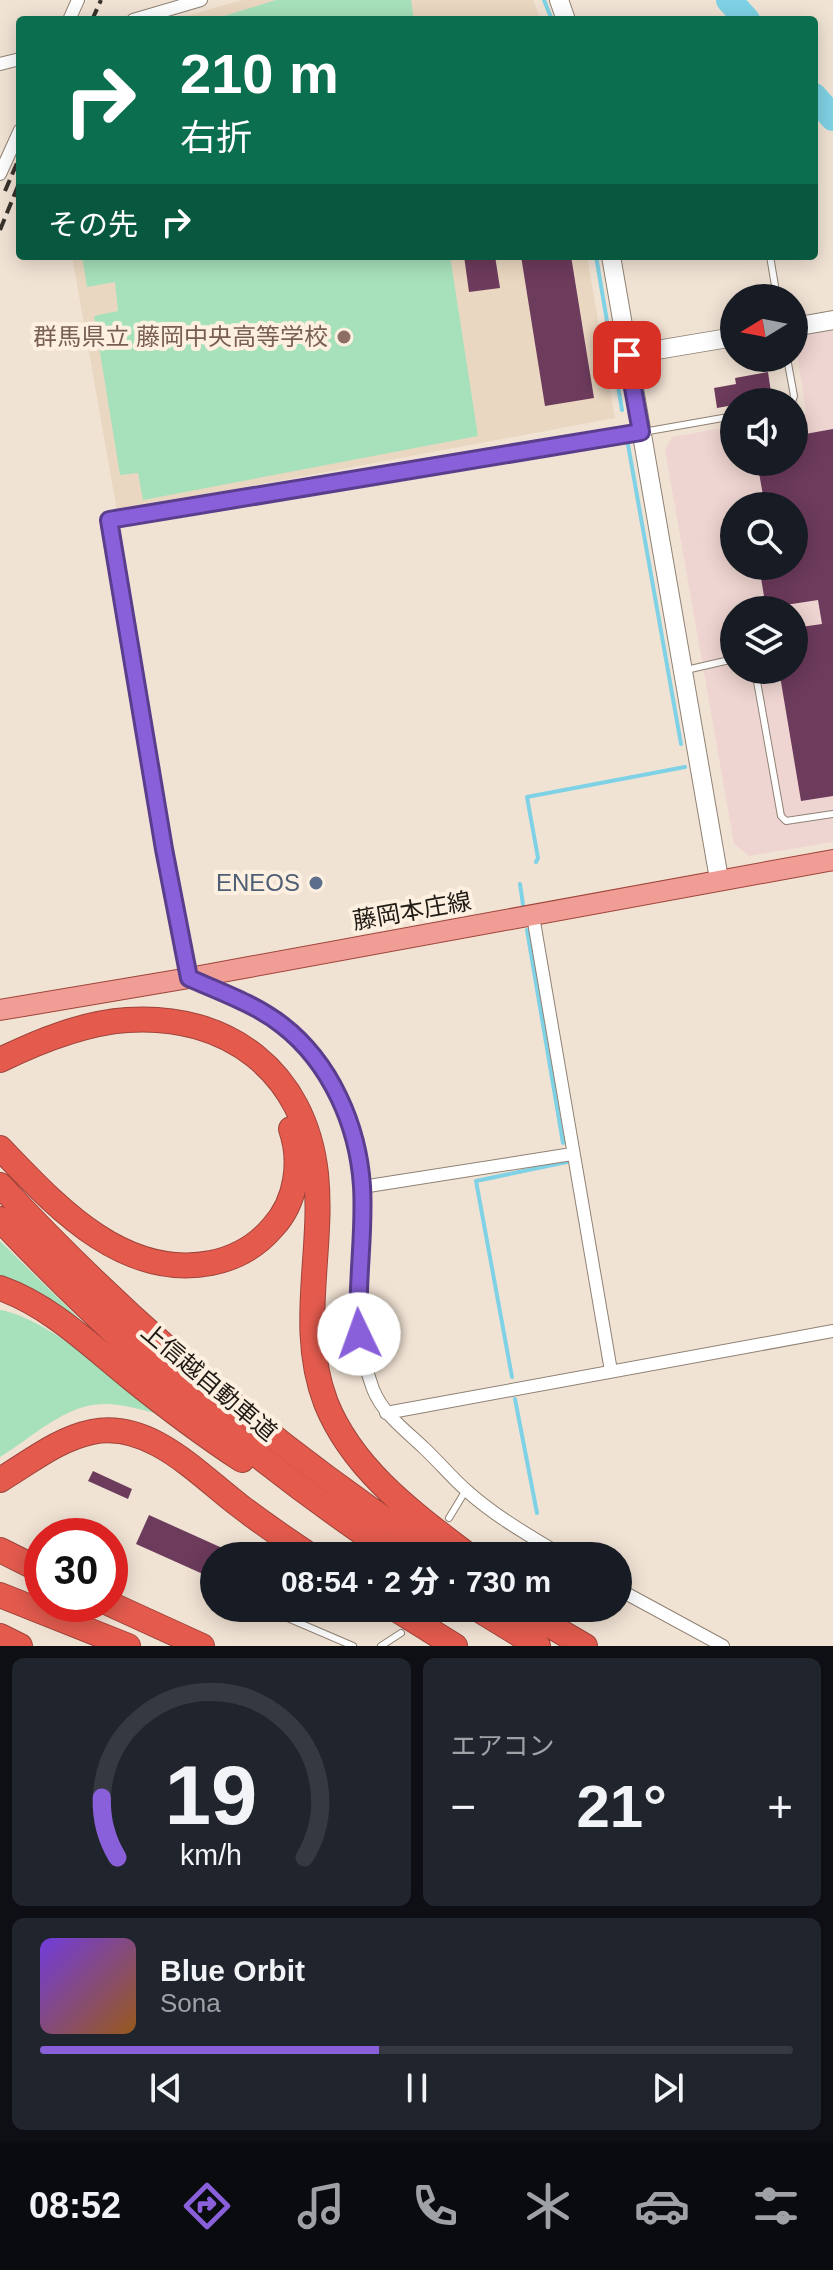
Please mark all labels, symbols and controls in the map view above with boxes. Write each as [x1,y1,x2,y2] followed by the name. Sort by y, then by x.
[180,42,339,105] text: 210 m
[48,48,152,152] icon: right
[180,117,252,158] text: 右折
[154,200,198,244] icon: right
[48,208,138,241] text: その先
[720,284,808,372] north arrow
[720,284,808,684] map controls
[593,321,661,389] pin
[33,323,328,350] place label: 群馬県立 藤岡中央高等学校
[335,328,353,346] marker: 群馬県立 藤岡中央高等学校
[605,333,649,377] icon: arrive
[720,388,808,476] button: sound
[720,492,808,580] button: search
[720,596,808,684] button: layers
[216,869,300,896] place label: ENEOS
[307,874,325,892] marker: ENEOS
[350,887,473,934] street label: 藤岡本庄線
[317,1292,401,1376] position arrow
[136,1317,282,1446] street label: 上信越自動車道
[24,1518,128,1622] speed limit sign: 30
[281,1565,551,1598] text: 08:54 · 2 分 · 730 m
[451,1731,555,1761] text: エアコン
[165,1749,258,1842] text: 19
[576,1773,667,1840] text: 21°
[451,1782,476,1831] text: −
[767,1782,793,1831] text: +
[180,1839,242,1871] text: km/h
[160,1954,305,1987] text: Blue Orbit
[160,1988,221,2018] text: Sona
[144,2066,188,2110] icon: previous
[395,2066,439,2110] icon: pause
[646,2066,690,2110] icon: next
[179,2178,235,2234] icon: directions
[293,2178,349,2234] icon: music
[407,2178,463,2234] icon: phone
[520,2178,576,2234] icon: climate
[634,2178,690,2234] icon: car
[748,2178,804,2234] icon: filters
[29,2185,121,2226] text: 08:52

